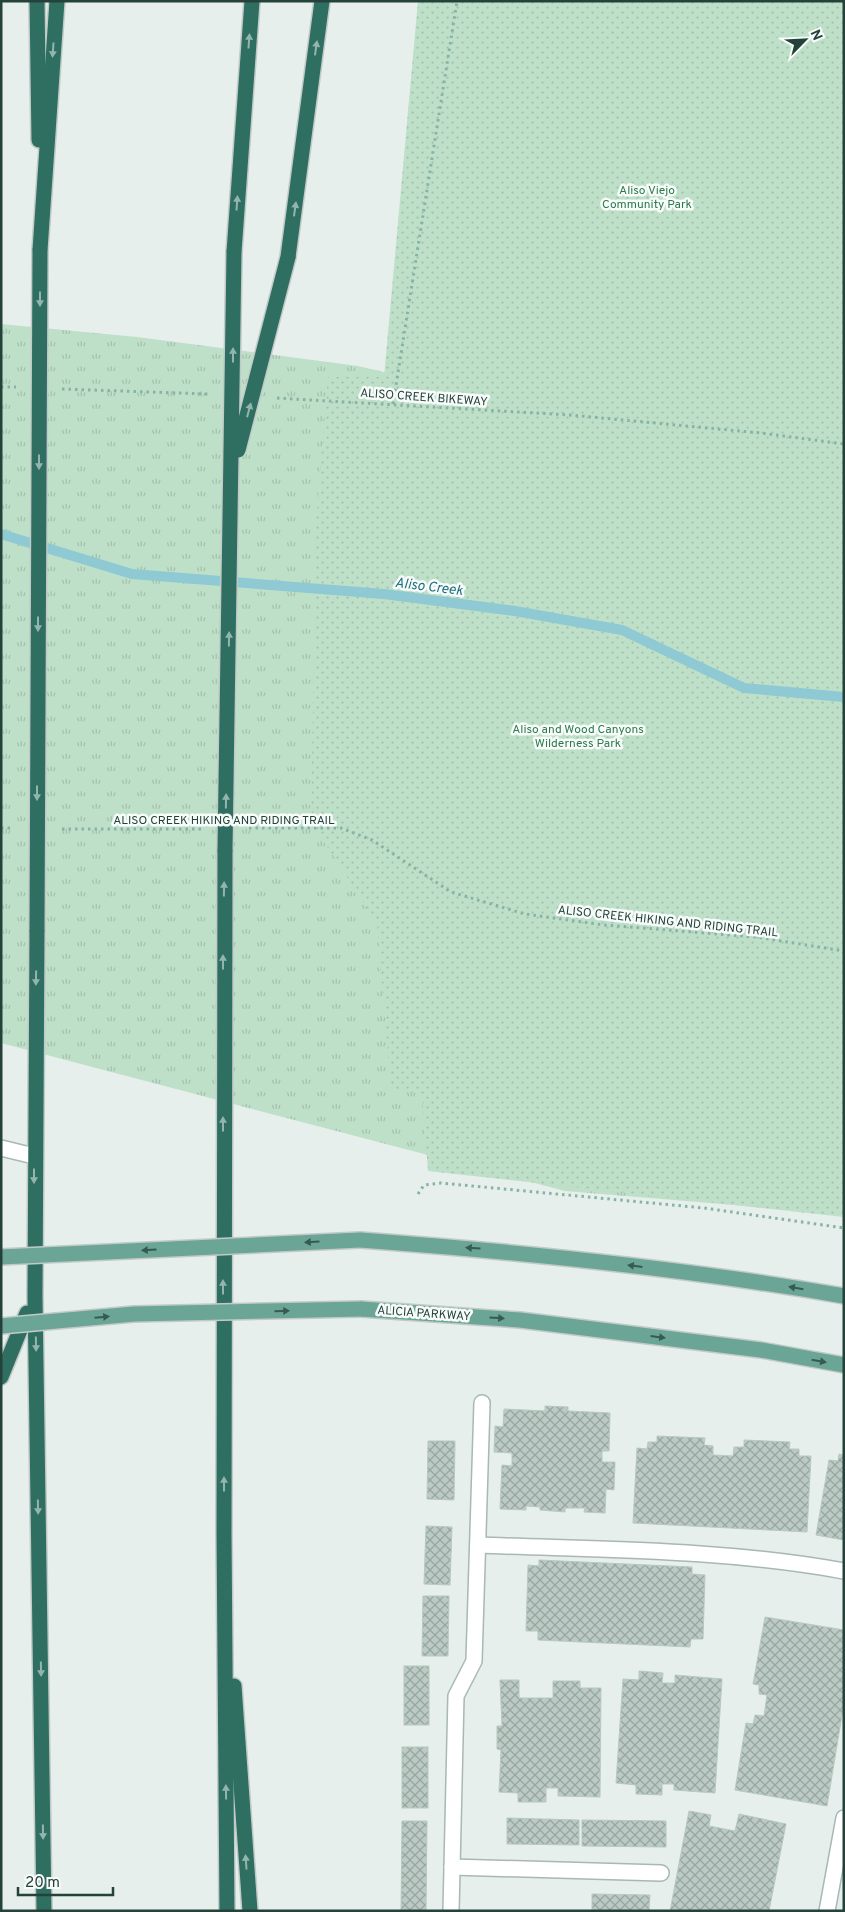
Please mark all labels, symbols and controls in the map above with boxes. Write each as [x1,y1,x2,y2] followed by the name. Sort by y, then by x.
[780,15,830,65] north arrow
[806,27,825,43] text: N
[246,33,254,49] one-way arrow
[312,40,320,56] one-way arrow
[49,42,57,58] one-way arrow
[602,183,692,213] park label: Aliso Viejo Community Park
[234,195,242,211] one-way arrow
[291,201,299,217] one-way arrow
[36,291,44,307] one-way arrow
[229,347,237,363] one-way arrow
[360,386,489,410] street label: ALISO CREEK BIKEWAY
[245,402,253,417] one-way arrow
[35,454,43,470] one-way arrow
[394,575,465,600] water label: Aliso Creek
[34,616,42,632] one-way arrow
[225,631,233,647] one-way arrow
[512,722,644,752] park label: Aliso and Wood Canyons Wilderness Park
[33,785,41,801] one-way arrow
[222,793,230,809] one-way arrow
[113,813,335,829] street label: ALISO CREEK HIKING AND RIDING TRAIL
[220,880,228,896] one-way arrow
[557,902,779,942] street label: ALISO CREEK HIKING AND RIDING TRAIL
[219,953,227,969] one-way arrow
[32,971,40,987] one-way arrow
[219,1116,227,1132] one-way arrow
[30,1168,38,1184] one-way arrow
[303,1239,319,1247] one-way arrow
[465,1244,481,1252] one-way arrow
[141,1246,157,1254] one-way arrow
[626,1262,642,1270] one-way arrow
[219,1278,227,1294] one-way arrow
[787,1283,803,1291] one-way arrow
[377,1303,471,1325] street label: ALICIA PARKWAY
[274,1306,290,1314] one-way arrow
[94,1313,110,1321] one-way arrow
[489,1315,505,1323] one-way arrow
[651,1333,667,1341] one-way arrow
[32,1337,40,1353] one-way arrow
[811,1357,827,1365] one-way arrow
[220,1476,228,1492] one-way arrow
[34,1499,42,1515] one-way arrow
[37,1662,45,1678] one-way arrow
[222,1784,230,1800] one-way arrow
[39,1824,47,1840] one-way arrow
[242,1854,250,1870] one-way arrow
[18,1864,112,1896] scale bar
[25,1874,60,1893] text: 20 m

